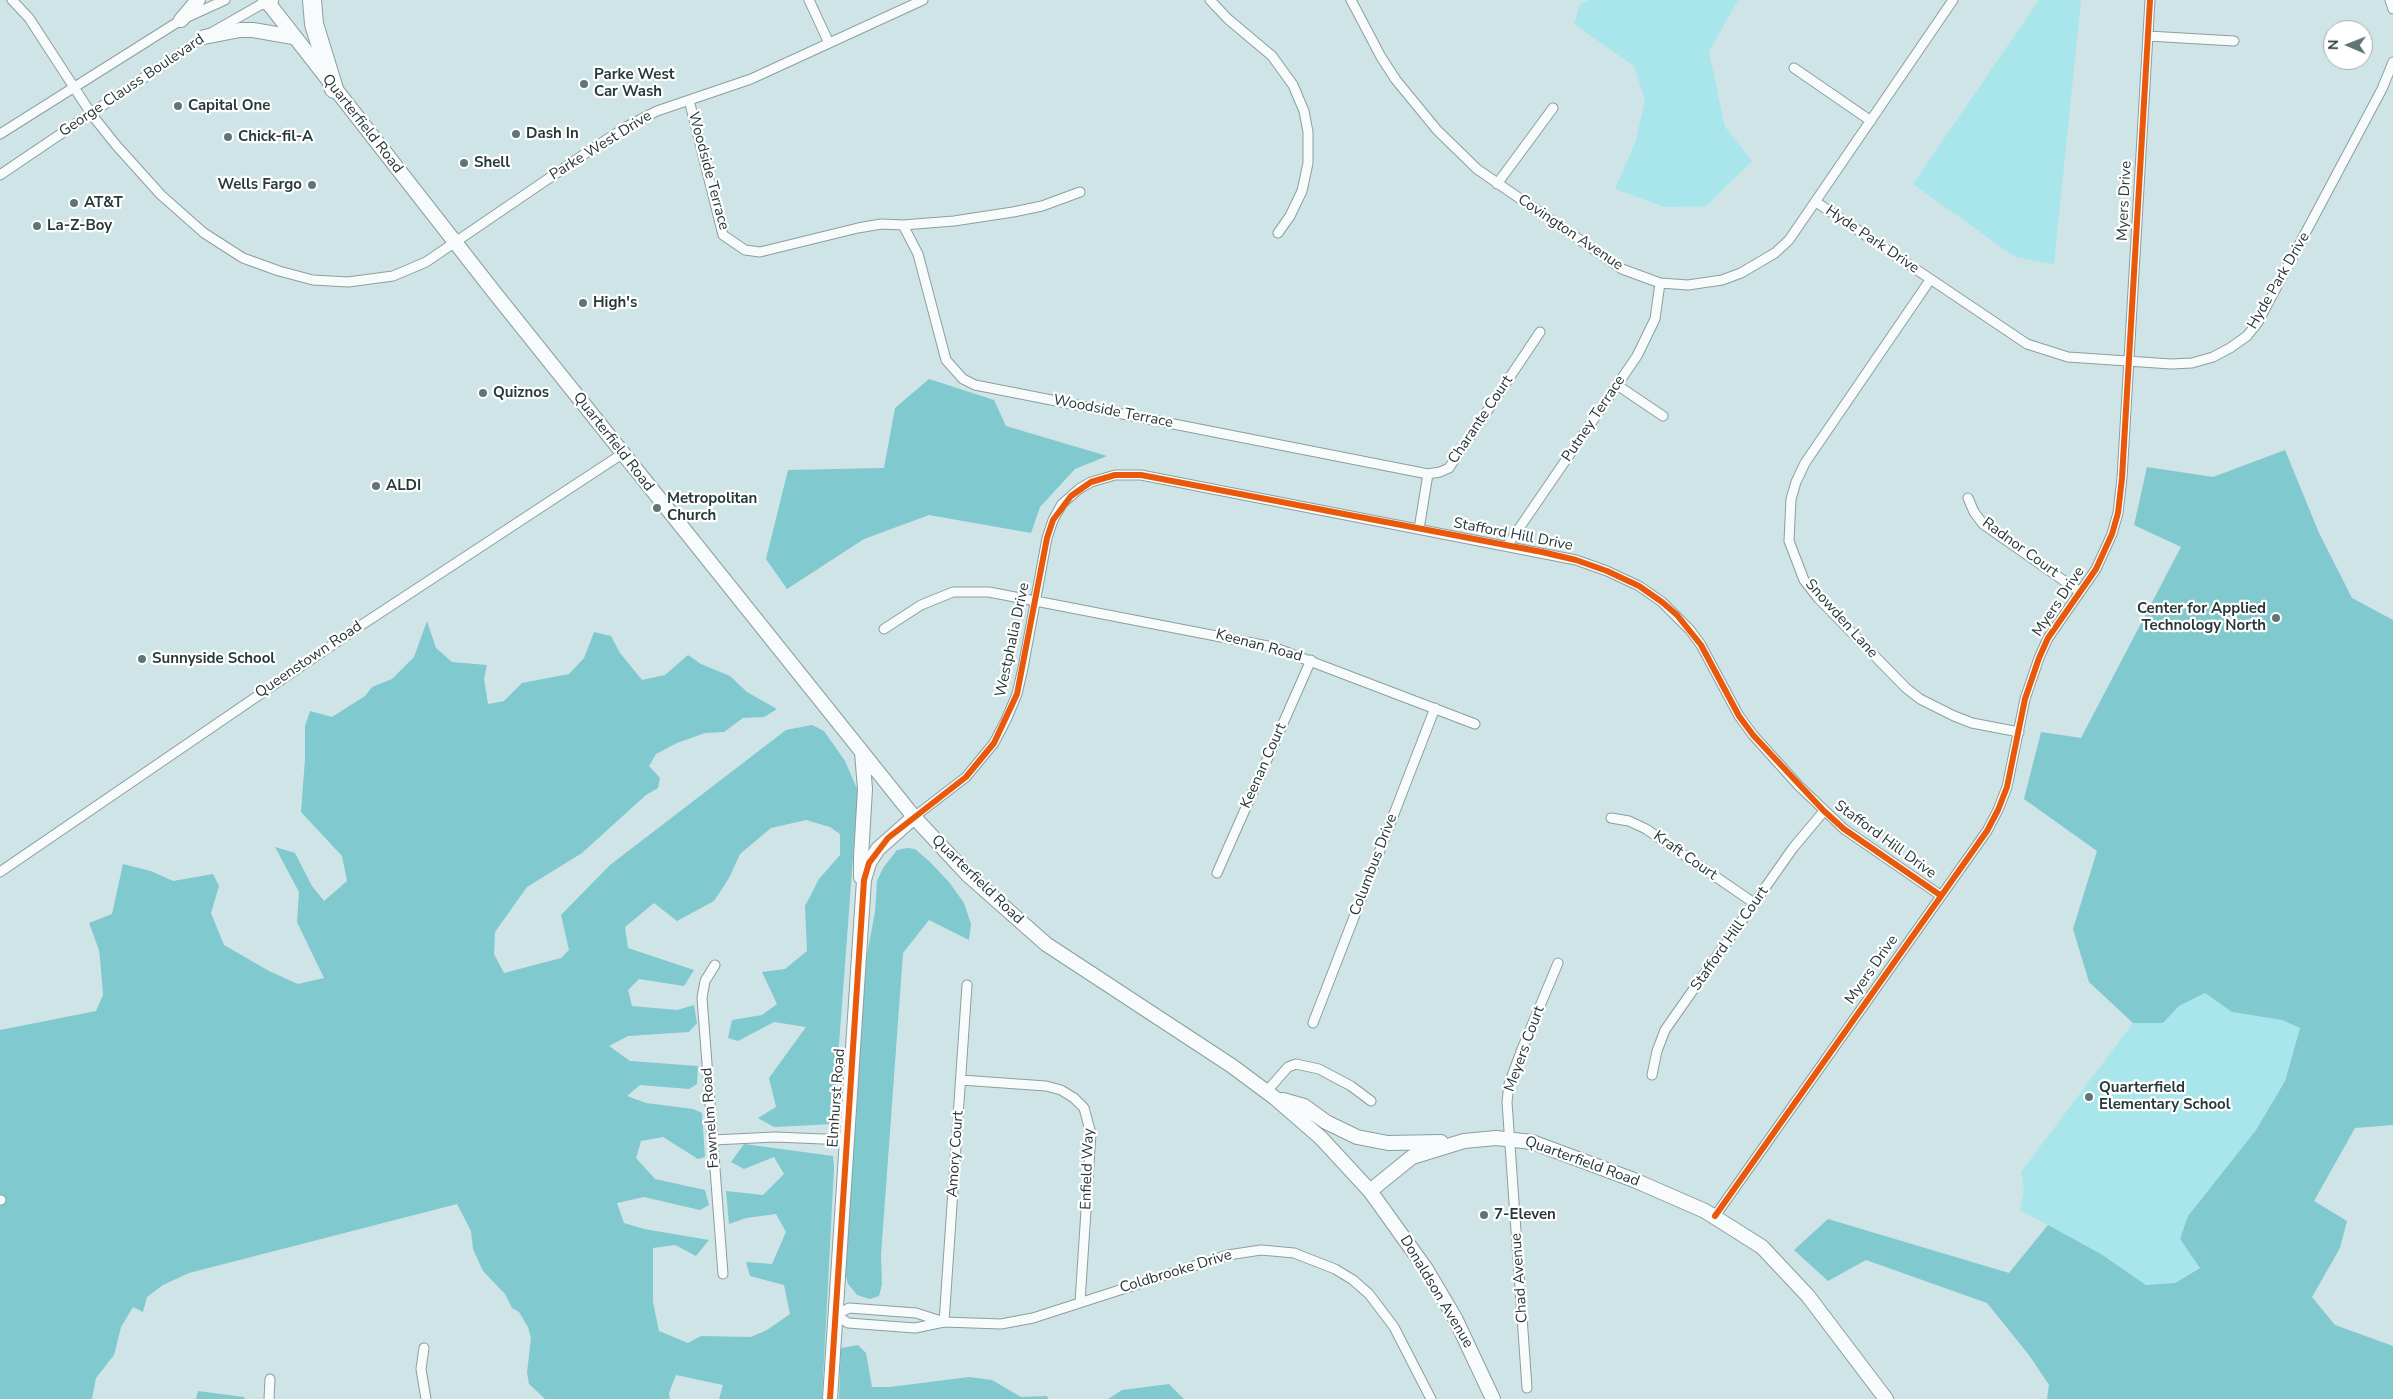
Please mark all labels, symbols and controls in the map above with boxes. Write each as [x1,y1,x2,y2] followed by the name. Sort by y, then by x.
[2323,20,2373,70] north arrow
[56,31,208,141] street label: George Clauss Boulevard
[2324,39,2343,50] text: N
[594,66,674,101] place label: Parke West Car Wash
[318,71,406,177] street label: Quarterfield Road
[578,78,590,90] marker: Parke West Car Wash
[188,97,270,115] place label: Capital One
[172,100,184,112] marker: Capital One
[547,107,655,185] street label: Parke West Drive
[684,110,732,232] street label: Woodside Terrace
[526,125,579,143] place label: Dash In
[238,128,313,146] place label: Chick-fil-A
[510,128,522,140] marker: Dash In
[222,131,234,143] marker: Chick-fil-A
[474,154,510,172] place label: Shell
[458,157,470,169] marker: Shell
[2114,160,2136,242] street label: Myers Drive
[217,176,302,194] place label: Wells Fargo
[306,179,318,191] marker: Wells Fargo
[1514,191,1626,275] street label: Covington Avenue
[84,194,123,212] place label: AT&T
[68,197,80,209] marker: AT&T
[1822,202,1922,278] street label: Hyde Park Drive
[47,217,112,235] place label: La-Z-Boy
[31,220,43,232] marker: La-Z-Boy
[2244,229,2314,333] street label: Hyde Park Drive
[593,294,637,312] place label: High's
[577,297,589,309] marker: High's
[1445,372,1517,468] street label: Charante Court
[1558,372,1630,466] street label: Putney Terrace
[493,384,549,402] place label: Quiznos
[477,387,489,399] marker: Quiznos
[569,389,657,495] street label: Quarterfield Road
[1052,392,1174,432] street label: Woodside Terrace
[386,477,421,495] place label: ALDI
[370,480,382,492] marker: ALDI
[667,490,757,525] place label: Metropolitan Church
[651,502,663,514] marker: Metropolitan Church
[1978,514,2062,582] street label: Radnor Court
[1452,515,1574,555] street label: Stafford Hill Drive
[2029,564,2089,640] street label: Myers Drive
[1801,576,1881,662] street label: Snowden Lane
[992,581,1034,699] street label: Westphalia Drive
[2137,600,2266,635] place label: Center for Applied Technology North
[2270,612,2282,624] marker: Center for Applied Technology North
[252,618,366,702] street label: Queenstown Road
[1214,626,1304,666] street label: Keenan Road
[152,650,275,668] place label: Sunnyside School
[136,653,148,665] marker: Sunnyside School
[1237,721,1291,811] street label: Keenan Court
[1831,797,1939,883] street label: Stafford Hill Drive
[1346,812,1402,918] street label: Columbus Drive
[1650,827,1720,885] street label: Kraft Court
[927,832,1027,928] street label: Quarterfield Road
[1687,883,1773,995] street label: Stafford Hill Court
[1842,932,1902,1008] street label: Myers Drive
[1501,1004,1549,1094] street label: Meyers Court
[825,1048,849,1148] street label: Elmhurst Road
[699,1067,723,1169] street label: Fawnelm Road
[2099,1079,2230,1114] place label: Quarterfield Elementary School
[2083,1091,2095,1103] marker: Quarterfield Elementary School
[944,1110,968,1198] street label: Amory Court
[1078,1128,1098,1210] street label: Enfield Way
[1522,1133,1642,1191] street label: Quarterfield Road
[1494,1206,1556,1224] place label: 7-Eleven
[1478,1209,1490,1221] marker: 7-Eleven
[1395,1232,1477,1352] street label: Donaldson Avenue
[1508,1232,1532,1324] street label: Chad Avenue
[1118,1246,1234,1298] street label: Coldbrooke Drive

